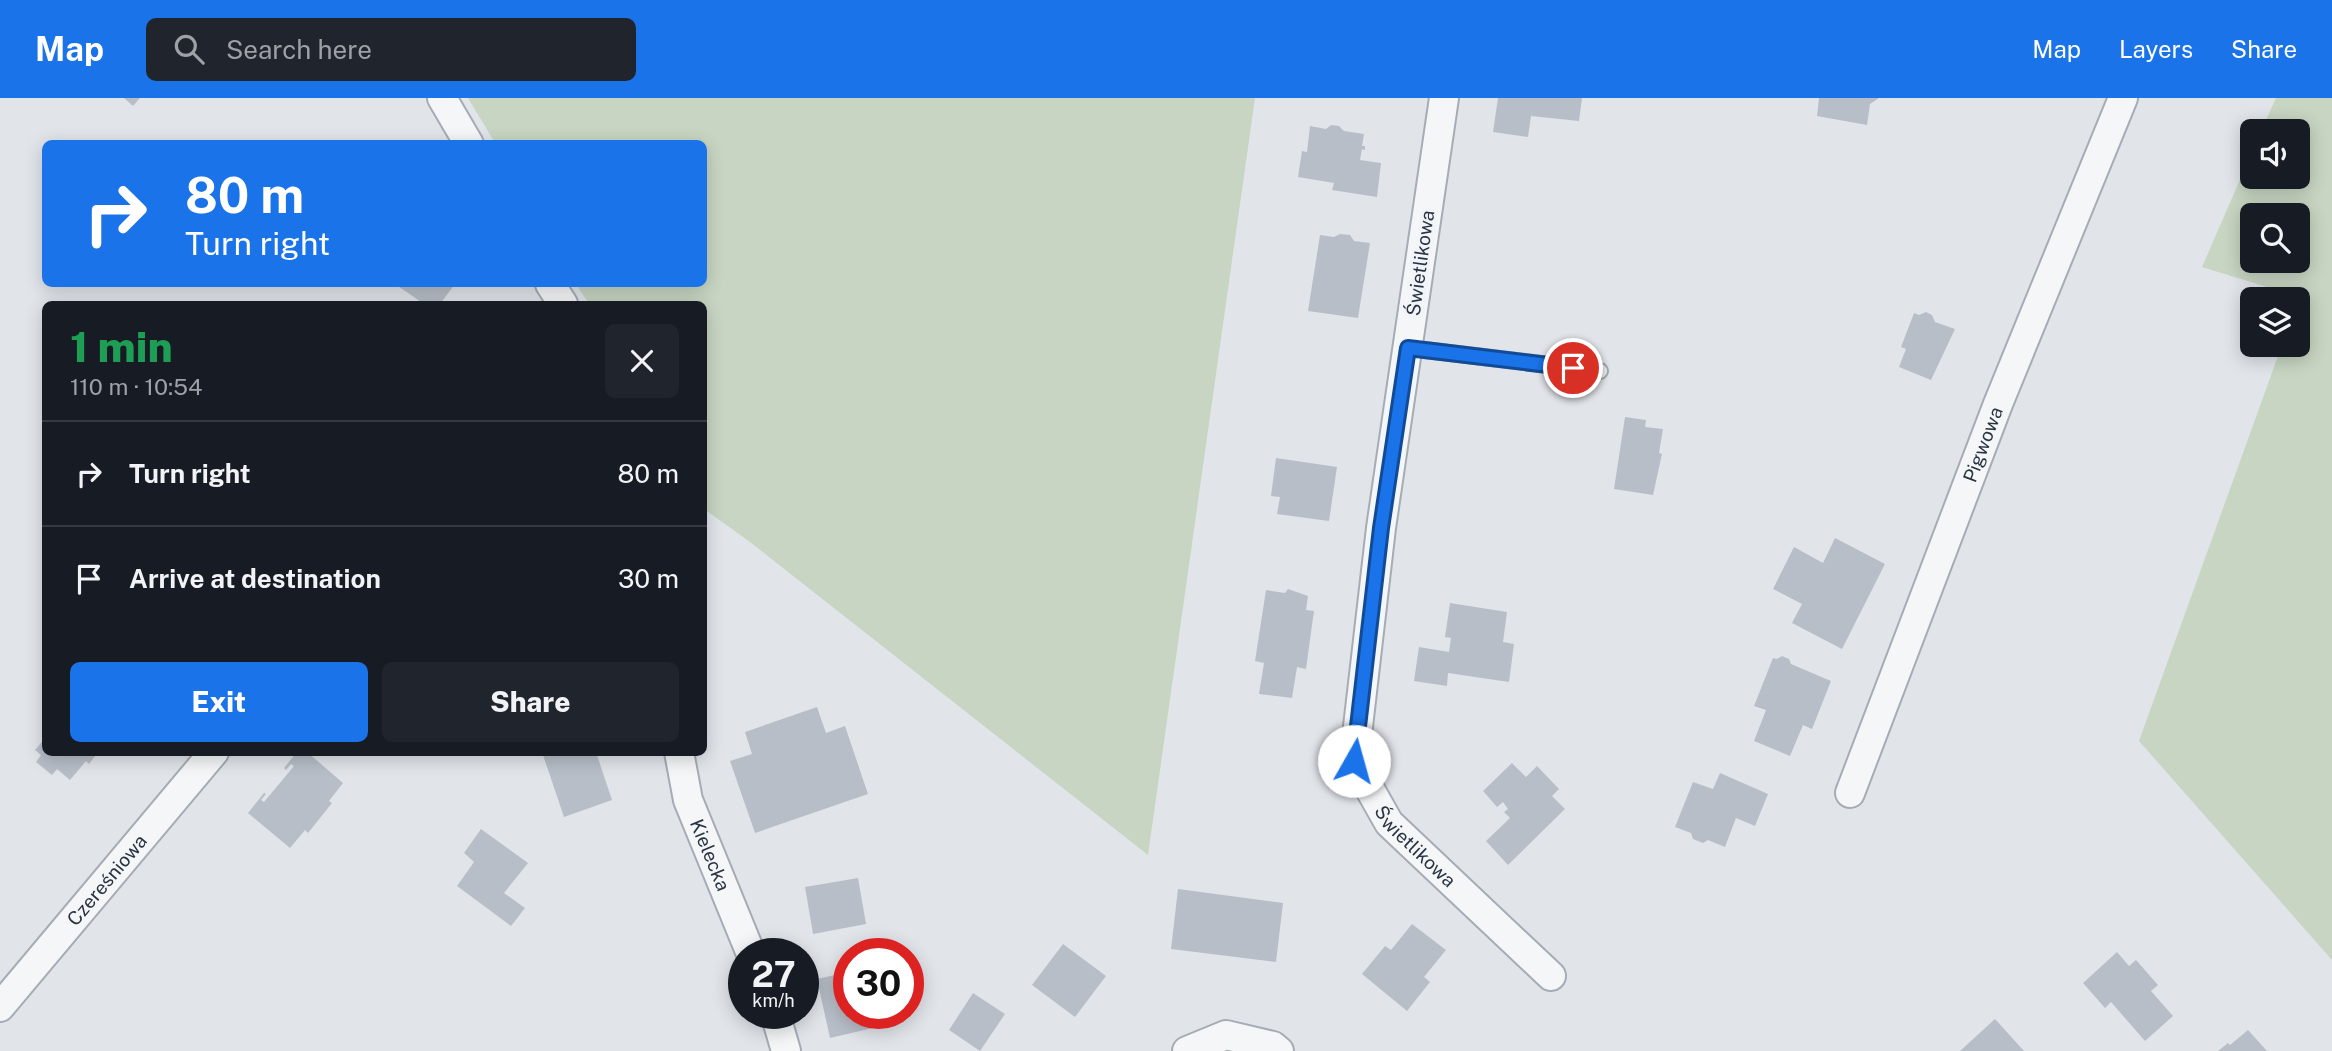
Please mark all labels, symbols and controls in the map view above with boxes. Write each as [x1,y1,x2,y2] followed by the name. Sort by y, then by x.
[146,18,636,81] search box
[35,30,104,68] text: Map
[170,30,208,68] icon: search
[226,34,372,65] text: Search here
[2032,35,2081,63] text: Map
[2119,35,2193,63] text: Layers
[2231,35,2297,63] text: Share
[2240,119,2310,357] map controls
[2240,119,2310,189] button: sound
[185,166,304,224] text: 80 m
[70,168,161,259] icon: right
[2240,203,2310,273] button: search
[1402,209,1438,317] street label: Świetlikowa
[185,225,330,262] text: Turn right
[2240,287,2310,357] button: layers
[70,322,173,371] text: 1 min
[605,324,679,398] button: close
[1543,338,1603,398] pin
[1554,349,1592,387] icon: arrive
[70,373,202,400] text: 110 m · 10:54
[1958,404,2007,485] street label: Pigwowa
[70,455,108,493] icon: right
[129,458,251,489] text: Turn right
[618,458,679,489] text: 80 m
[70,560,108,598] icon: arrive
[129,563,381,594] text: Arrive at destination
[618,563,679,594] text: 30 m
[70,662,368,742] button: Exit
[382,662,679,742] button: Share
[1317,724,1391,798] position arrow
[1370,801,1460,891] street label: Świetlikowa
[686,816,735,894] street label: Kielecka
[62,830,151,930] street label: Czereśniowa
[833,938,924,1029] speed limit sign: 30
[751,954,796,995] text: 27
[752,990,795,1011] text: km/h

